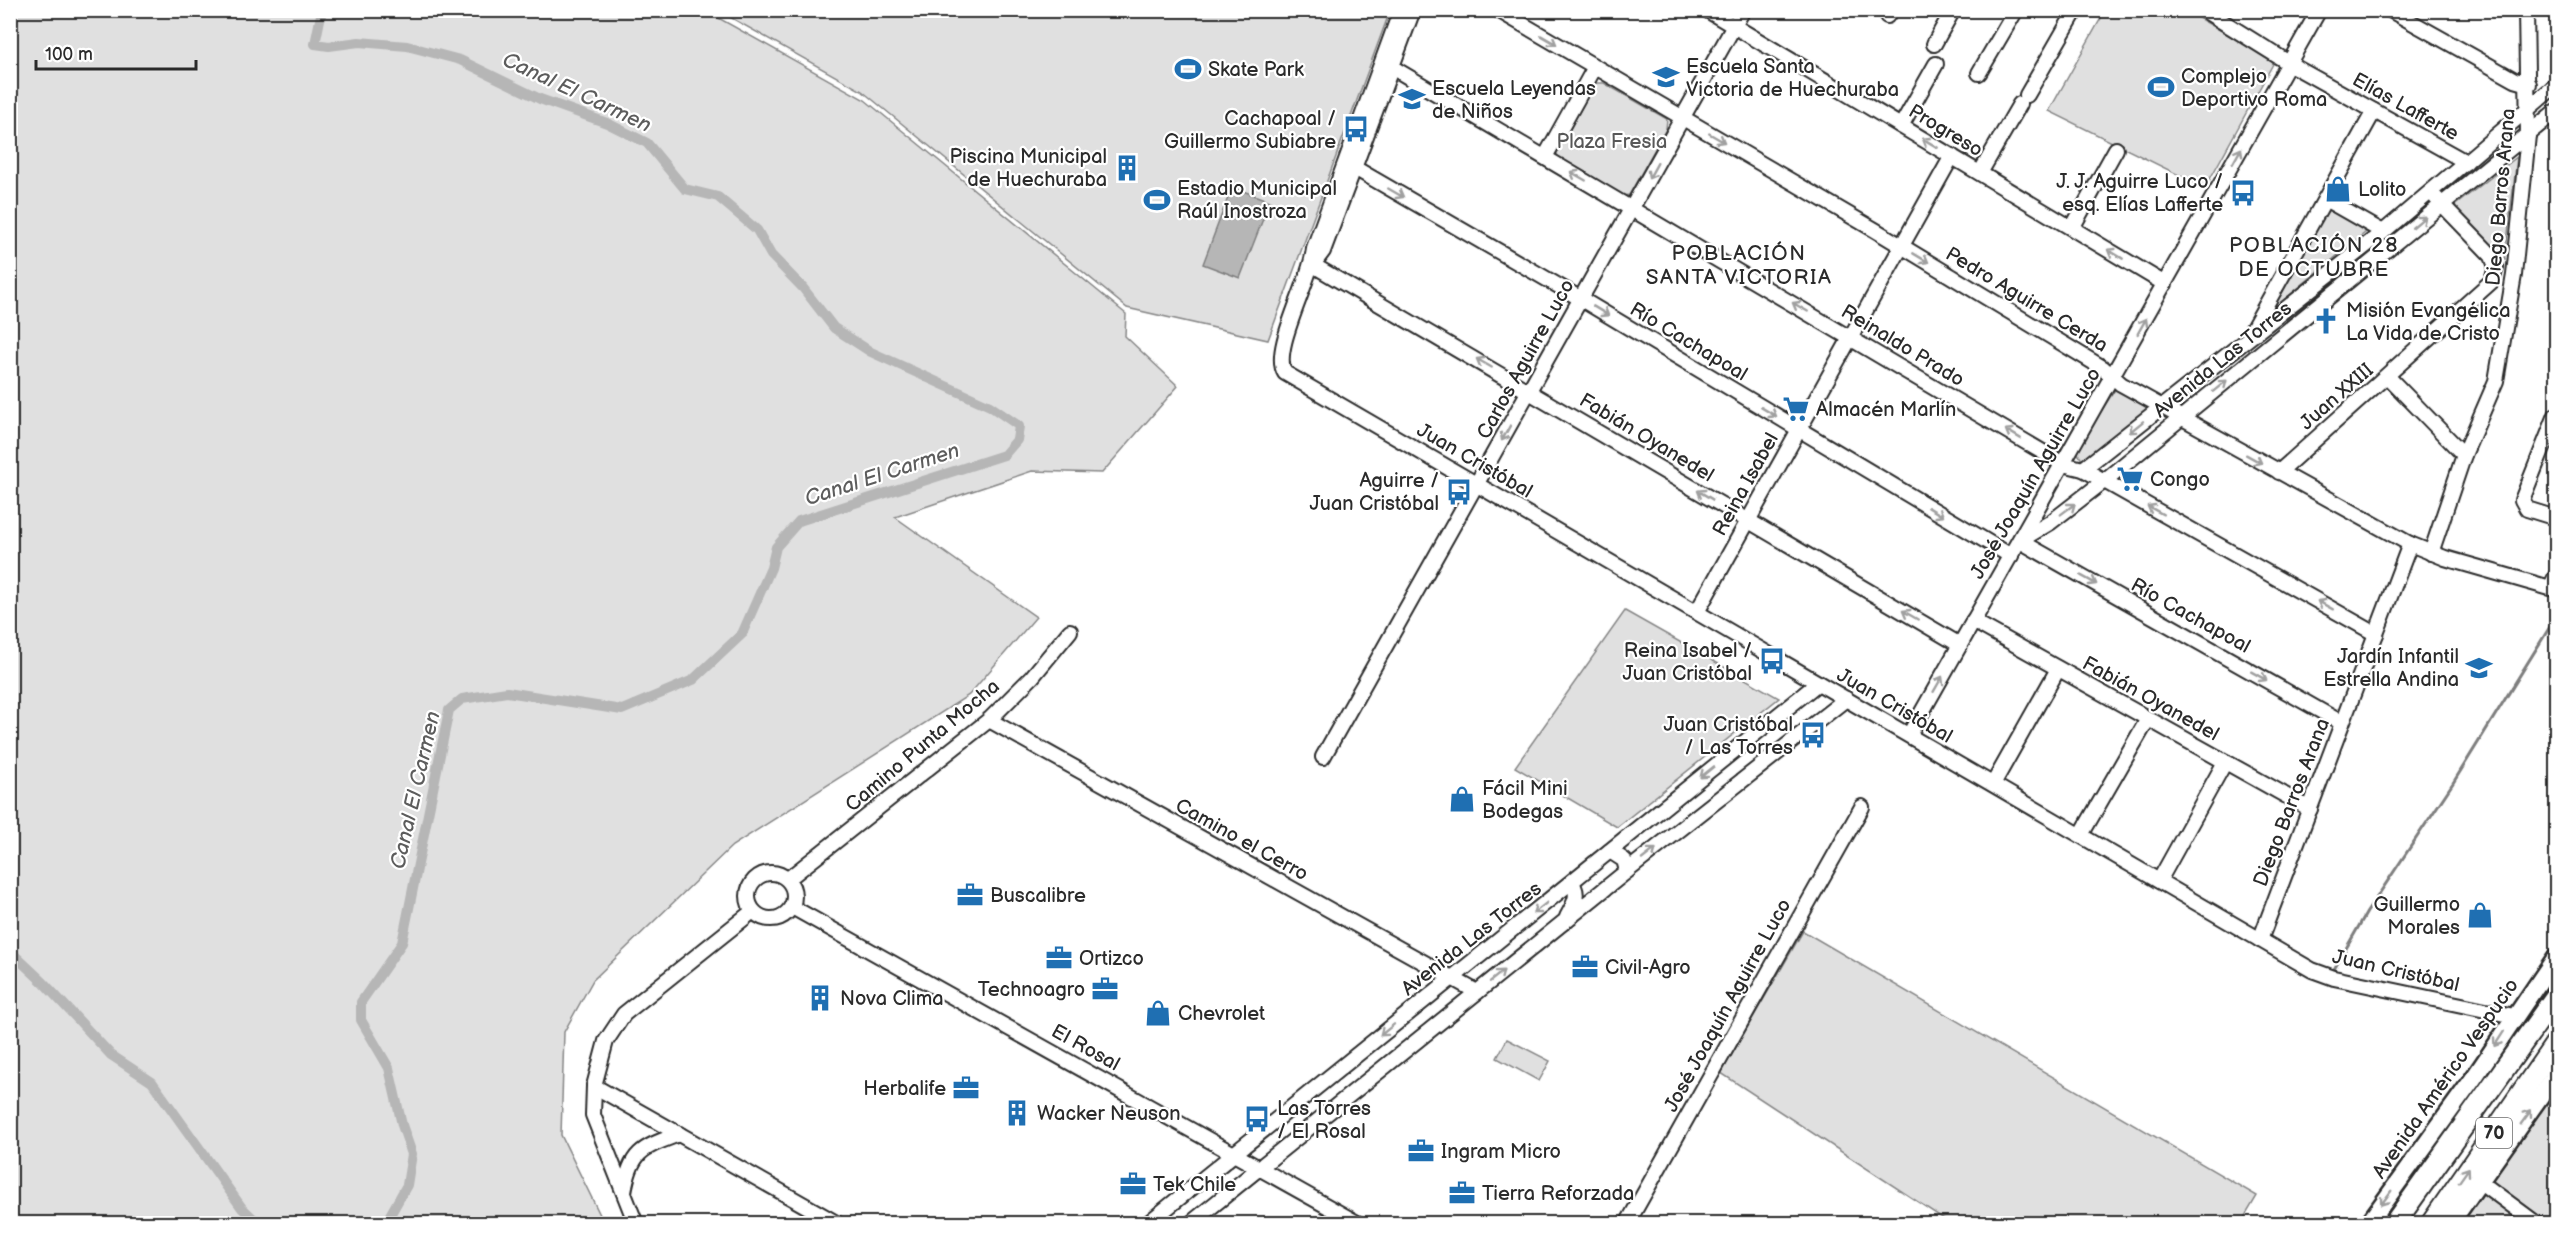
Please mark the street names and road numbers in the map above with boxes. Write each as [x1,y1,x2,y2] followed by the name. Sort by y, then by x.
[2348,68,2463,146] street label: Elías Lafferte
[1904,99,1987,162] street label: Progreso
[2481,107,2521,287] street label: Diego Barros Arana
[1941,242,2112,358] street label: Pedro Aguirre Cerda
[1472,275,1580,444] street label: Carlos Aguirre Luco
[1625,297,1752,386] street label: Río Cachapoal
[2149,297,2297,423] street label: Avenida Las Torres
[1837,300,1968,392] street label: Reinaldo Prado
[2295,358,2378,435] street label: Juan XXIII
[1966,364,2106,583] street label: José Joaquín Aguirre Luco
[1575,388,1718,487] street label: Fabián Oyanedel
[1412,418,1537,504] street label: Juan Cristóbal
[1708,429,1784,540] street label: Reina Isabel
[2127,573,2255,659] street label: Río Cachapoal
[2078,651,2223,746] street label: Fabián Oyanedel
[1832,663,1957,749] street label: Juan Cristóbal
[841,674,1005,817] street label: Camino Punta Mocha
[2249,715,2335,890] street label: Diego Barros Arana
[1171,794,1312,886] street label: Camino el Cerro
[1397,877,1546,1001] street label: Avenida Las Torres
[1659,895,1796,1116] street label: José Joaquín Aguirre Luco
[2330,945,2462,997] street label: Juan Cristóbal
[2368,974,2524,1183] street label: Avenida Américo Vespucio
[1047,1019,1124,1076] street label: El Rosal
[2476,1118,2512,1148] road number: 70

